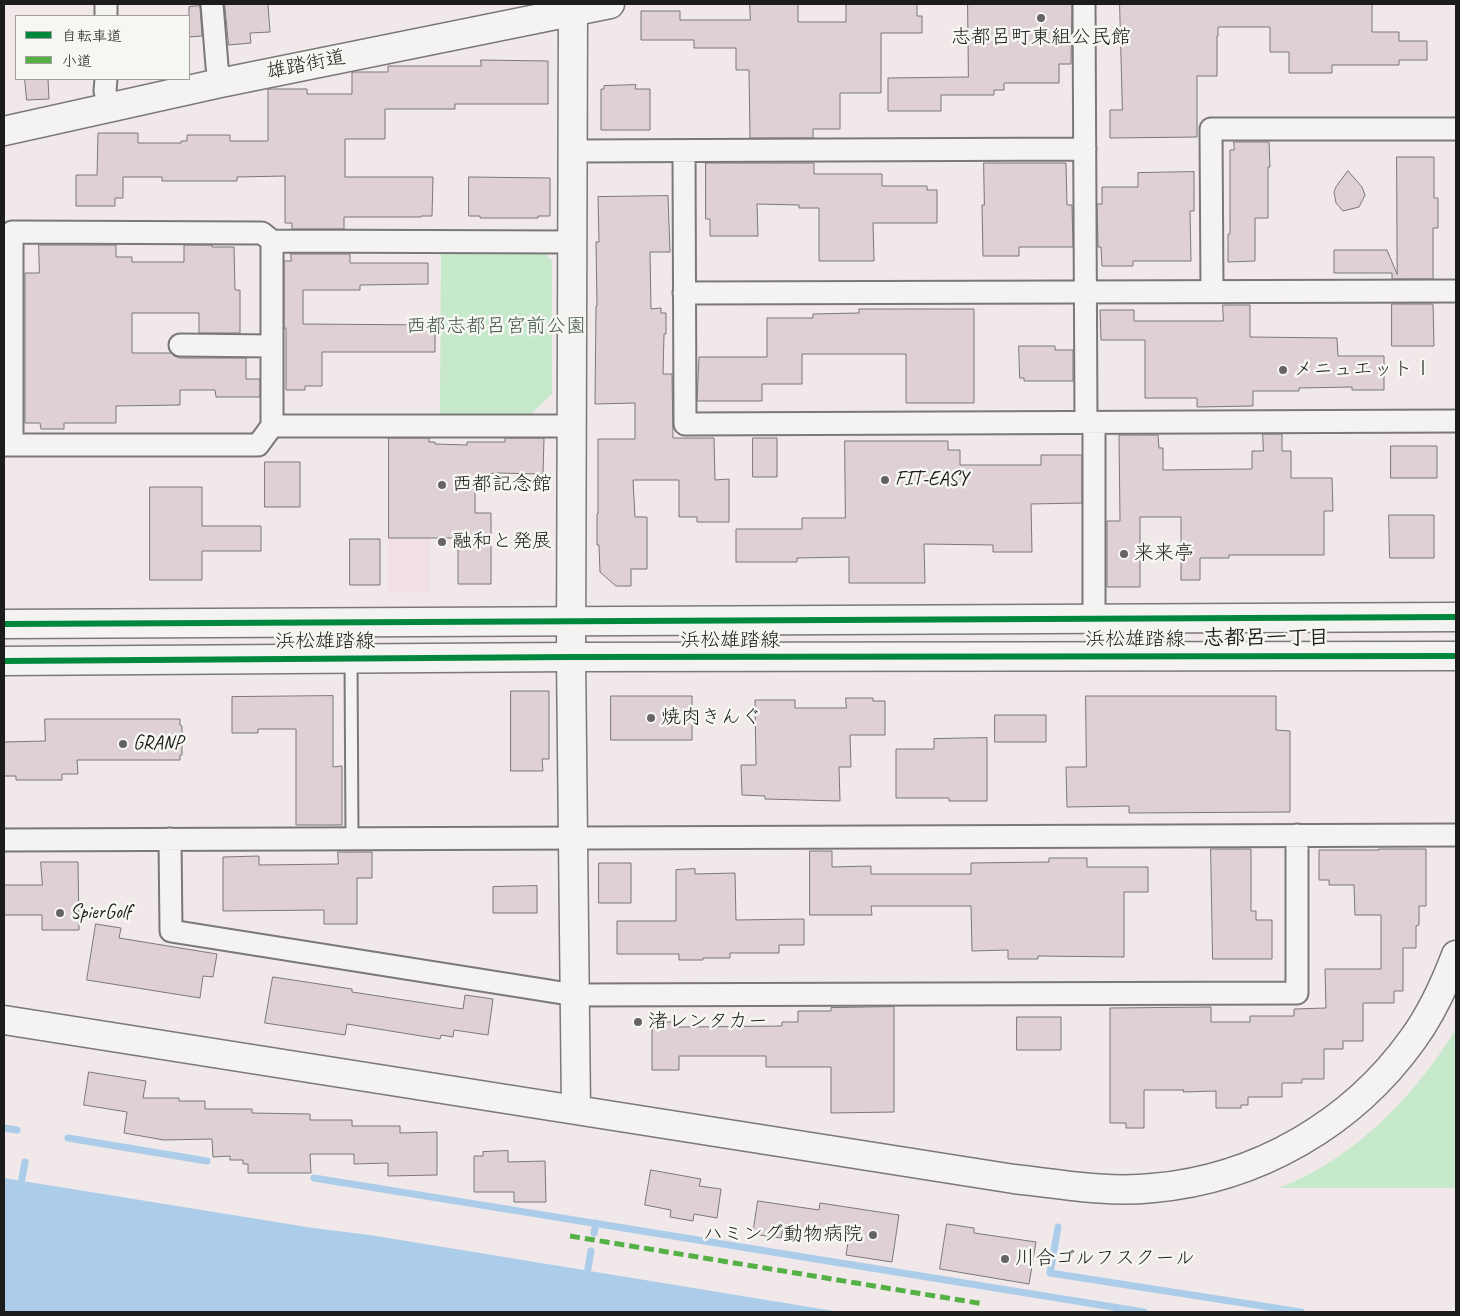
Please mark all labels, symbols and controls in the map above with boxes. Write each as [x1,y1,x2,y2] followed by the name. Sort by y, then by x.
[1035,12,1047,24] marker: 志都呂町東組公民館
[15,15,190,80] legend
[951,26,1131,50] place label: 志都呂町東組公民館
[62,27,122,46] text: 自転車道
[264,46,348,84] street label: 雄踏街道
[62,52,92,71] text: 小道
[406,315,586,339] park label: 西都志都呂宮前公園
[1293,358,1433,382] place label: メニュエットⅠ
[1277,364,1289,376] marker: メニュエットⅠ
[895,468,968,492] place label: FIT-EASY
[452,473,552,497] place label: 西都記念館
[879,474,891,486] marker: FIT-EASY
[436,479,448,491] marker: 西都記念館
[452,530,552,554] place label: 融和と発展
[436,536,448,548] marker: 融和と発展
[1134,542,1194,566] place label: 来来亭
[1118,548,1130,560] marker: 来来亭
[1203,625,1329,651] district label: 志都呂一丁目
[1085,628,1185,652] street label: 浜松雄踏線
[680,629,780,653] street label: 浜松雄踏線
[275,630,375,654] street label: 浜松雄踏線
[661,706,761,730] place label: 焼肉きんぐ
[645,712,657,724] marker: 焼肉きんぐ
[133,732,183,756] place label: GRANP
[117,738,129,750] marker: GRANP
[70,901,131,925] place label: SpierGolf
[54,907,66,919] marker: SpierGolf
[648,1010,768,1034] place label: 渚レンタカー
[632,1016,644,1028] marker: 渚レンタカー
[703,1223,863,1247] place label: ハミング動物病院
[867,1229,879,1241] marker: ハミング動物病院
[1015,1247,1195,1271] place label: 川合ゴルフスクール
[999,1253,1011,1265] marker: 川合ゴルフスクール

